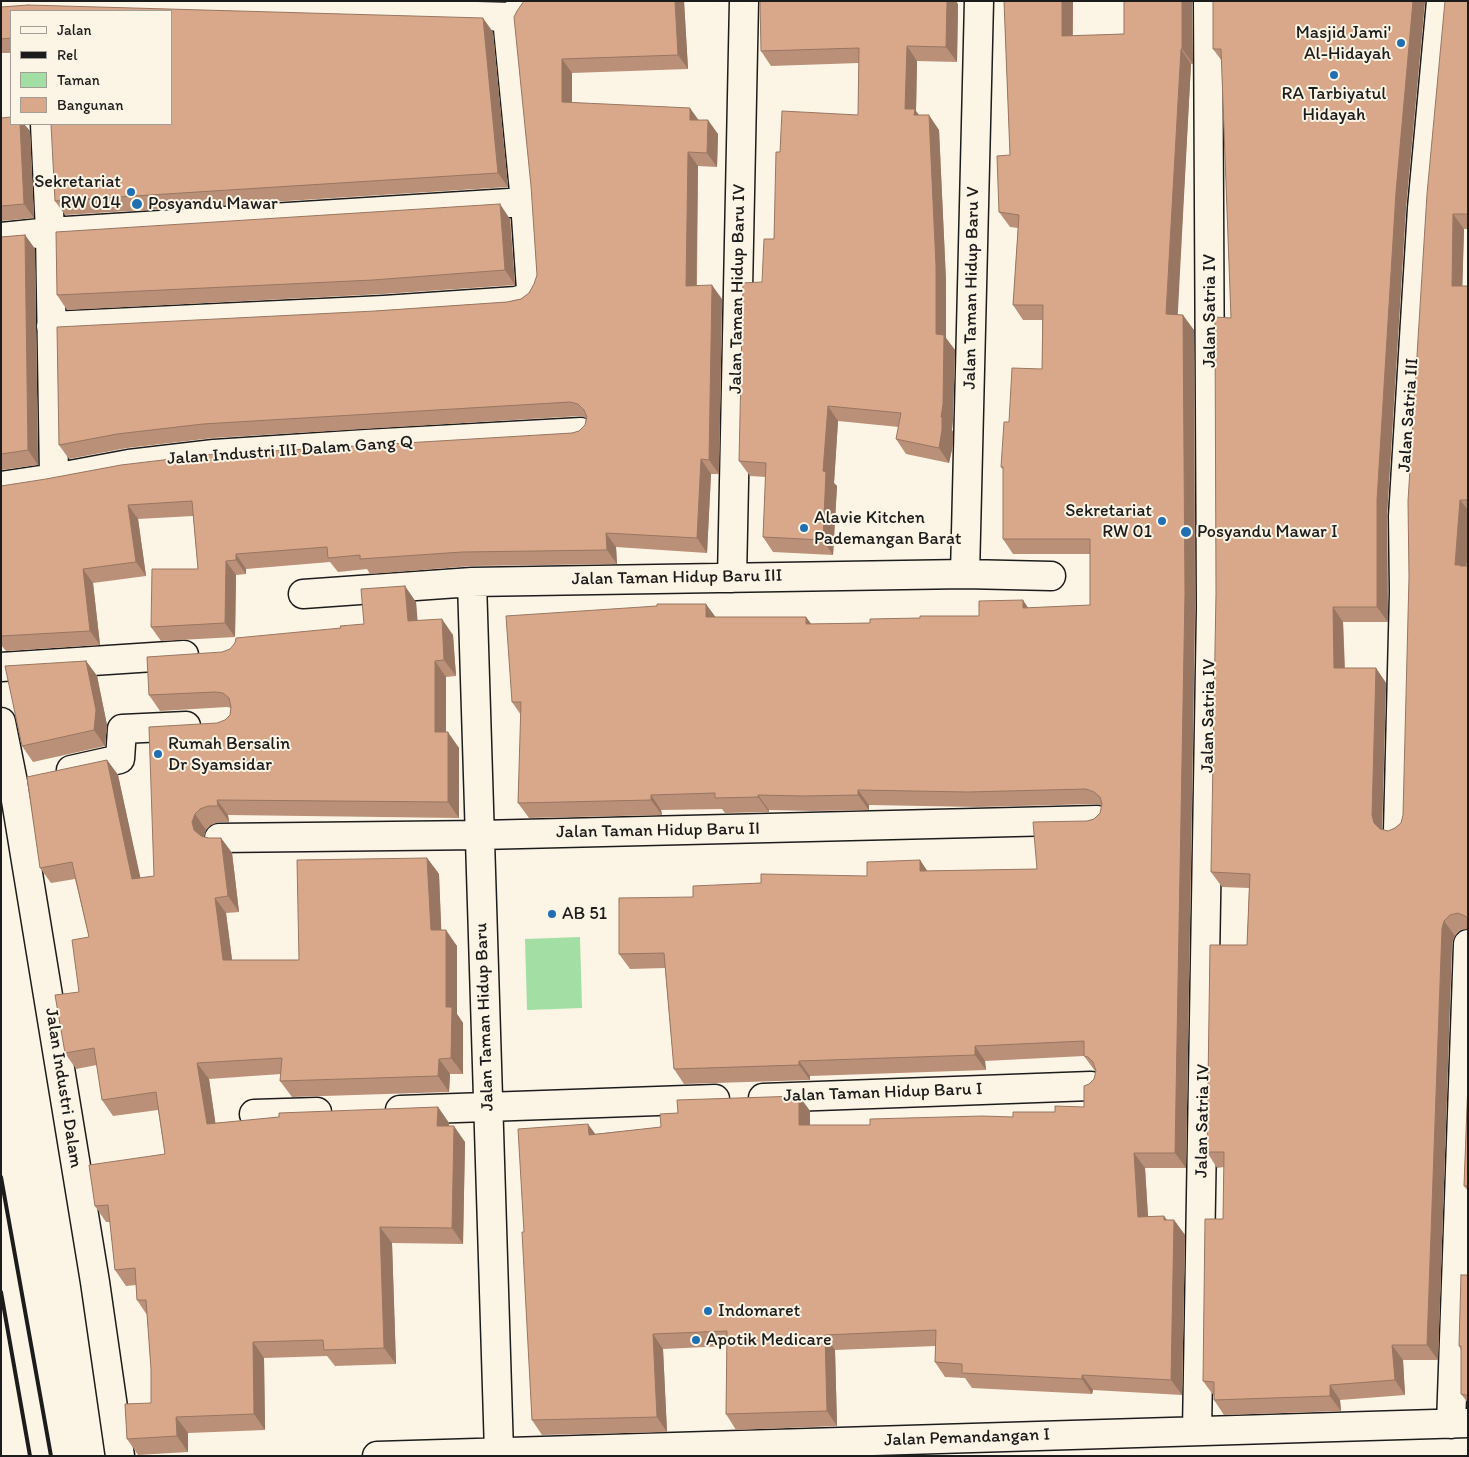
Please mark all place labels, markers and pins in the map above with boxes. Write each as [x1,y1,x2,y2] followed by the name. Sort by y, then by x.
[1296,22,1391,64] place label: Masjid Jami' Al-Hidayah
[1395,37,1407,49] marker: Masjid Jami' Al-Hidayah
[1328,69,1340,81] marker: RA Tarbiyatul Hidayah
[1282,83,1386,126] place label: RA Tarbiyatul Hidayah
[34,171,121,213] place label: Sekretariat RW 014
[125,186,137,198] marker: Sekretariat RW 014
[148,193,278,215] place label: Posyandu Mawar
[130,197,144,211] marker: Posyandu Mawar
[1065,500,1152,542] place label: Sekretariat RW 01
[814,507,962,550] place label: Alavie Kitchen Pademangan Barat
[1156,515,1168,527] marker: Sekretariat RW 01
[1197,521,1338,543] place label: Posyandu Mawar I
[798,522,810,534] marker: Alavie Kitchen Pademangan Barat
[1179,525,1193,539] marker: Posyandu Mawar I
[168,733,290,776] place label: Rumah Bersalin Dr Syamsidar
[152,748,164,760] marker: Rumah Bersalin Dr Syamsidar
[562,903,607,925] place label: AB 51
[546,908,558,920] marker: AB 51
[718,1300,800,1322] place label: Indomaret
[702,1305,714,1317] marker: Indomaret
[706,1329,831,1351] place label: Apotik Medicare
[690,1334,702,1346] marker: Apotik Medicare

